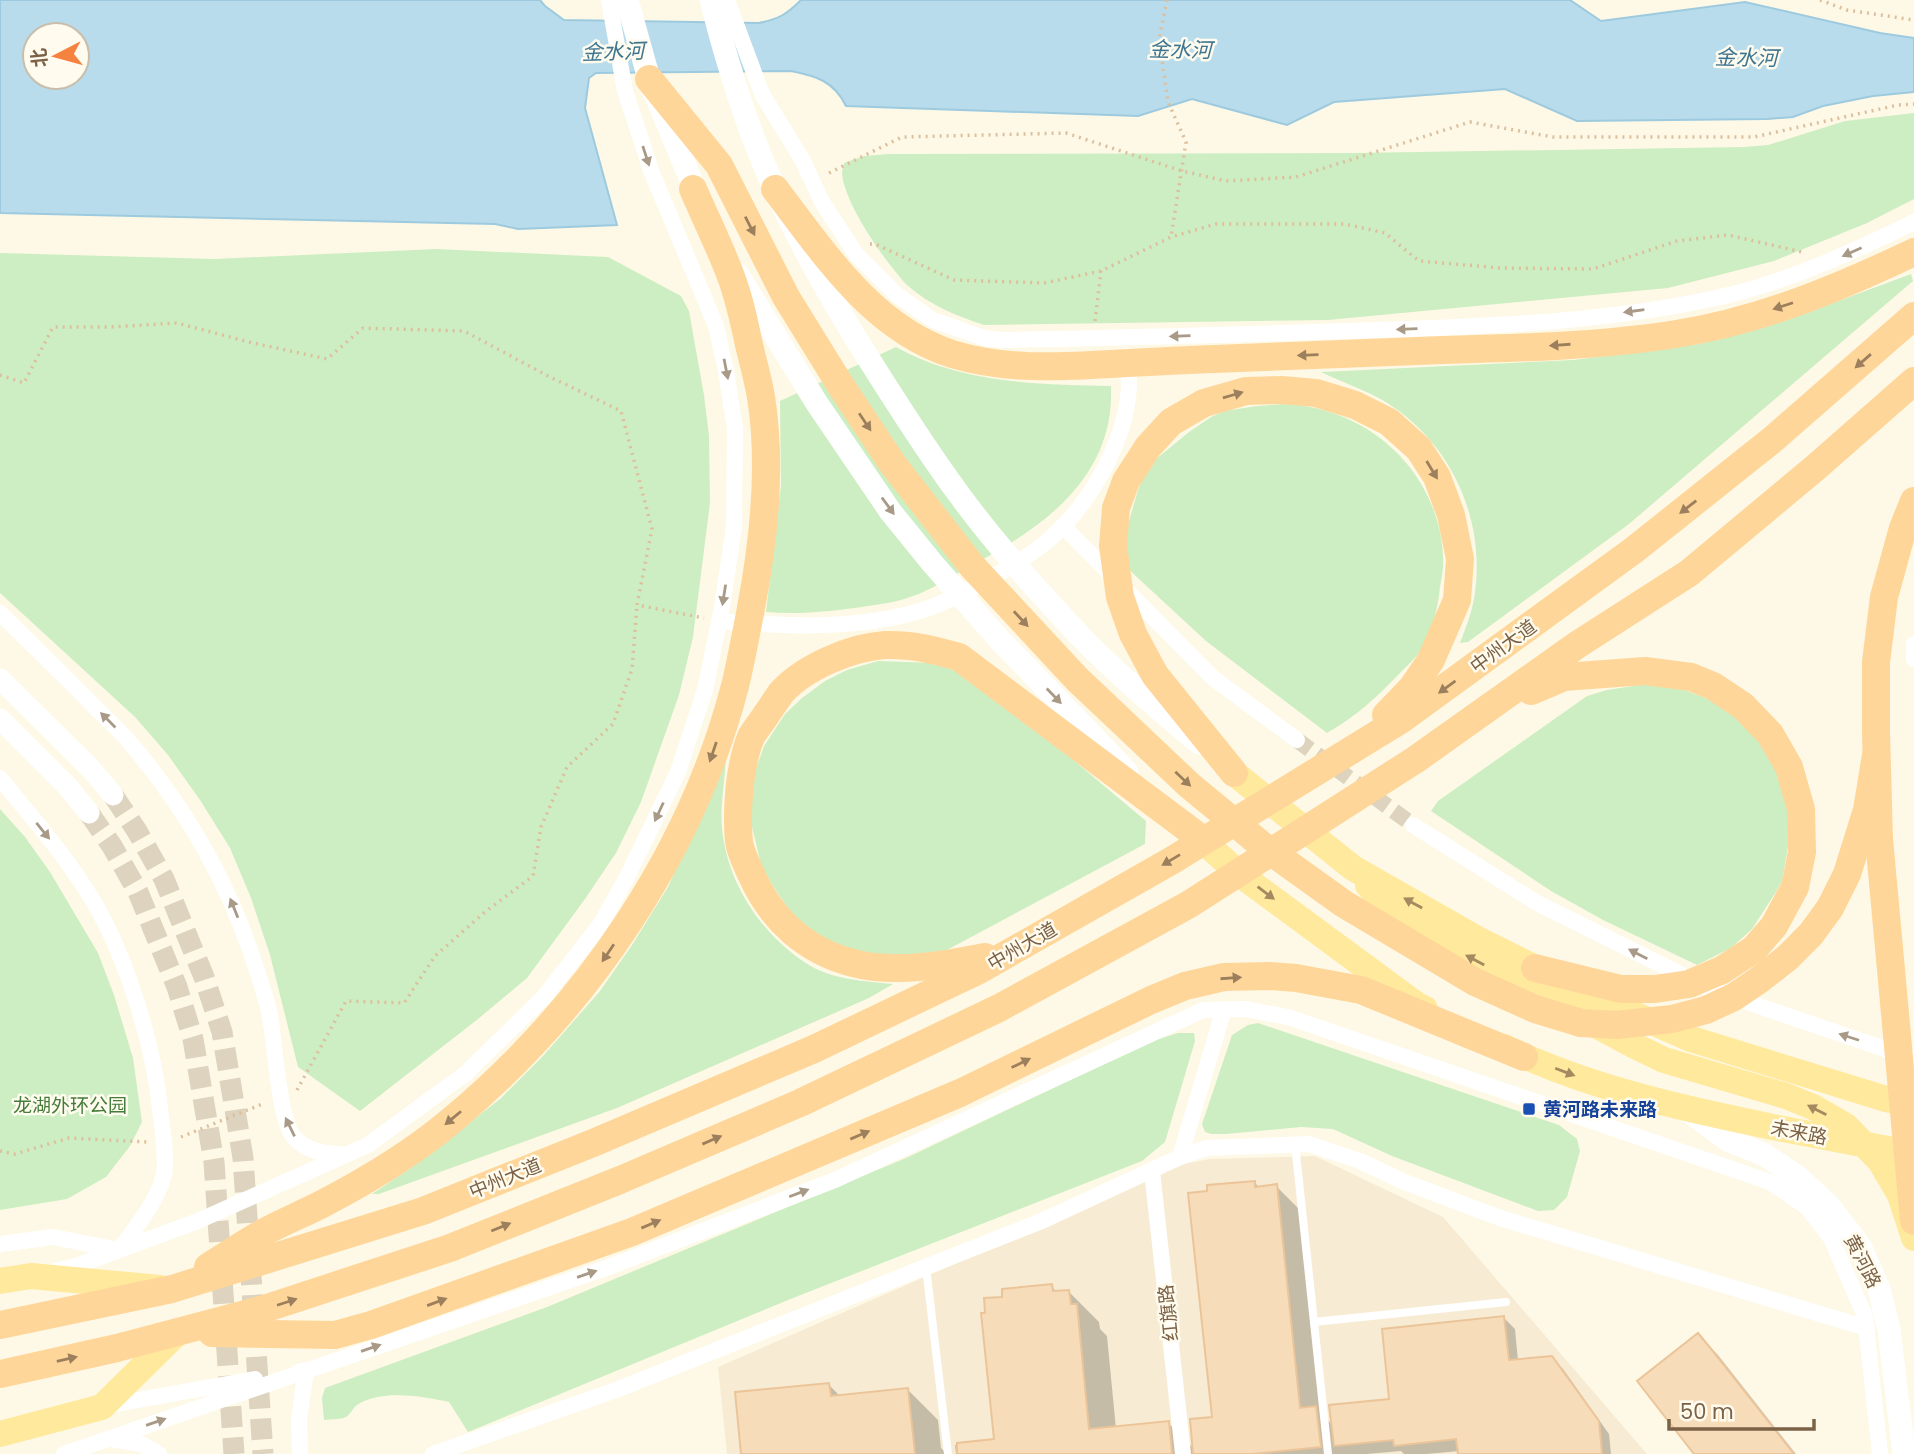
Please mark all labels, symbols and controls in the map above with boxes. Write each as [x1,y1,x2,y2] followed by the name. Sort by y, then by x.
[21,21,91,91] north arrow
[1148,34,1216,65] water label: 金水河
[581,36,649,67] water label: 金水河
[1714,42,1782,73] water label: 金水河
[25,47,54,69] text: 北
[642,146,652,167] one-way arrow
[744,216,755,236] one-way arrow
[1842,247,1863,258] one-way arrow
[1773,302,1794,312] one-way arrow
[1623,306,1645,317] one-way arrow
[1396,323,1418,334] one-way arrow
[1169,330,1191,342] one-way arrow
[1549,339,1571,350] one-way arrow
[1297,350,1319,361] one-way arrow
[1854,353,1872,369] one-way arrow
[720,358,731,380] one-way arrow
[1222,389,1244,400] one-way arrow
[858,413,872,431] one-way arrow
[1426,460,1438,479] one-way arrow
[881,497,895,515] one-way arrow
[1679,499,1697,513] one-way arrow
[718,584,729,606] one-way arrow
[1013,610,1029,627] one-way arrow
[1465,613,1542,680] street label: 中州大道
[1438,679,1456,693] one-way arrow
[1046,687,1062,704] one-way arrow
[100,713,117,729] one-way arrow
[707,741,718,762] one-way arrow
[1174,771,1192,787] one-way arrow
[653,802,665,822] one-way arrow
[35,823,50,840] one-way arrow
[1162,854,1181,867] one-way arrow
[1257,886,1275,900] one-way arrow
[1403,897,1423,909] one-way arrow
[228,898,239,919] one-way arrow
[983,916,1062,977] street label: 中州大道
[602,943,615,962] one-way arrow
[1628,948,1648,959] one-way arrow
[1466,954,1485,966] one-way arrow
[1220,972,1242,983] one-way arrow
[1839,1031,1860,1042] one-way arrow
[1011,1057,1031,1069] one-way arrow
[1554,1067,1575,1078] one-way arrow
[13,1092,127,1119] park label: 龙湖外环公园
[1543,1096,1657,1123] place label: 黄河路未来路
[1521,1101,1537,1117] marker: 黄河路未来路
[1807,1104,1827,1116] one-way arrow
[445,1110,462,1125] one-way arrow
[1768,1114,1829,1151] street label: 未来路
[284,1117,296,1137] one-way arrow
[850,1129,870,1141] one-way arrow
[701,1134,722,1145] one-way arrow
[465,1152,545,1205] street label: 中州大道
[789,1188,810,1199] one-way arrow
[640,1219,661,1230] one-way arrow
[491,1221,512,1232] one-way arrow
[1838,1230,1888,1293] street label: 黄河路
[576,1268,597,1279] one-way arrow
[1152,1283,1185,1343] street label: 红旗路
[276,1296,297,1307] one-way arrow
[426,1296,447,1307] one-way arrow
[361,1342,382,1353] one-way arrow
[56,1353,78,1364] one-way arrow
[1669,1388,1814,1432] scale bar
[1680,1397,1734,1426] text: 50 m
[146,1416,167,1427] one-way arrow

